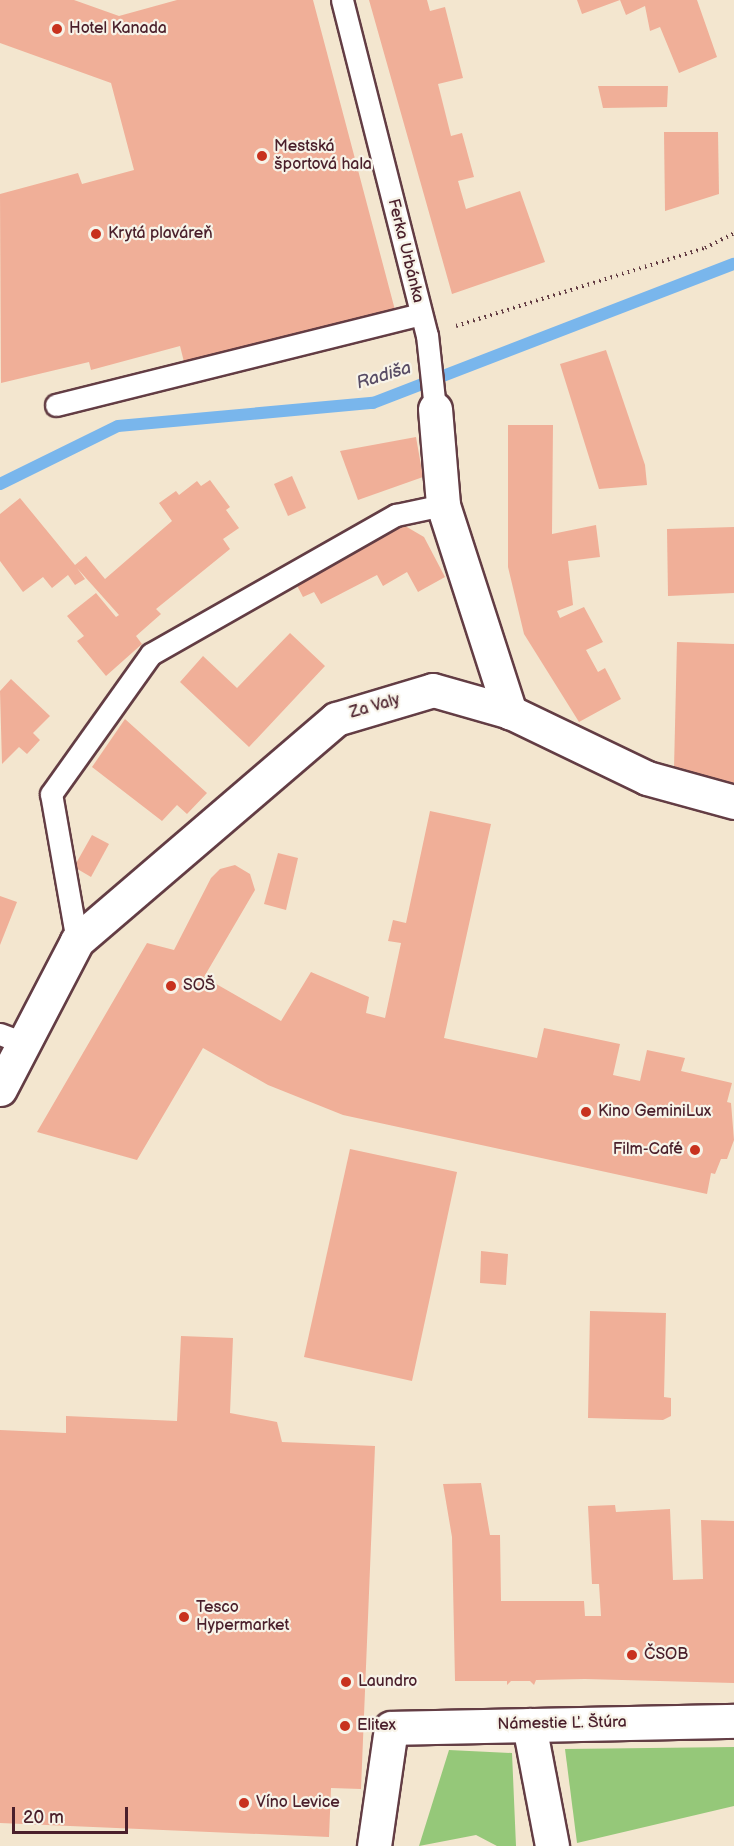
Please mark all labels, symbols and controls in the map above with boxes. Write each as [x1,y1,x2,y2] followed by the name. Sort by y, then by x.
[69,19,167,39] place label: Hotel Kanada
[50,22,64,36] marker: Hotel Kanada
[274,137,372,175] place label: Mestská športová hala
[255,149,269,163] marker: Mestská športová hala
[383,197,427,305] street label: Ferka Urbánka
[108,224,213,244] place label: Krytá plaváreň
[89,227,103,241] marker: Krytá plaváreň
[354,357,414,395] water label: Radiša
[348,691,402,723] street label: Za Valy
[183,976,215,996] place label: SOŠ
[164,979,178,993] marker: SOŠ
[598,1102,711,1122] place label: Kino GeminiLux
[579,1105,593,1119] marker: Kino GeminiLux
[613,1140,683,1160] place label: Film-Café
[688,1143,702,1157] marker: Film-Café
[196,1598,290,1636] place label: Tesco Hypermarket
[177,1610,191,1624] marker: Tesco Hypermarket
[644,1645,688,1665] place label: ČSOB
[625,1648,639,1662] marker: ČSOB
[358,1672,417,1692] place label: Laundro
[339,1675,353,1689] marker: Laundro
[497,1713,627,1735] street label: Námestie Ľ. Štúra
[357,1716,396,1736] place label: Elitex
[338,1719,352,1733] marker: Elitex
[256,1793,340,1813] place label: Víno Levice
[15,1795,130,1833] scale bar
[237,1796,251,1810] marker: Víno Levice
[23,1807,64,1828] text: 20 m

